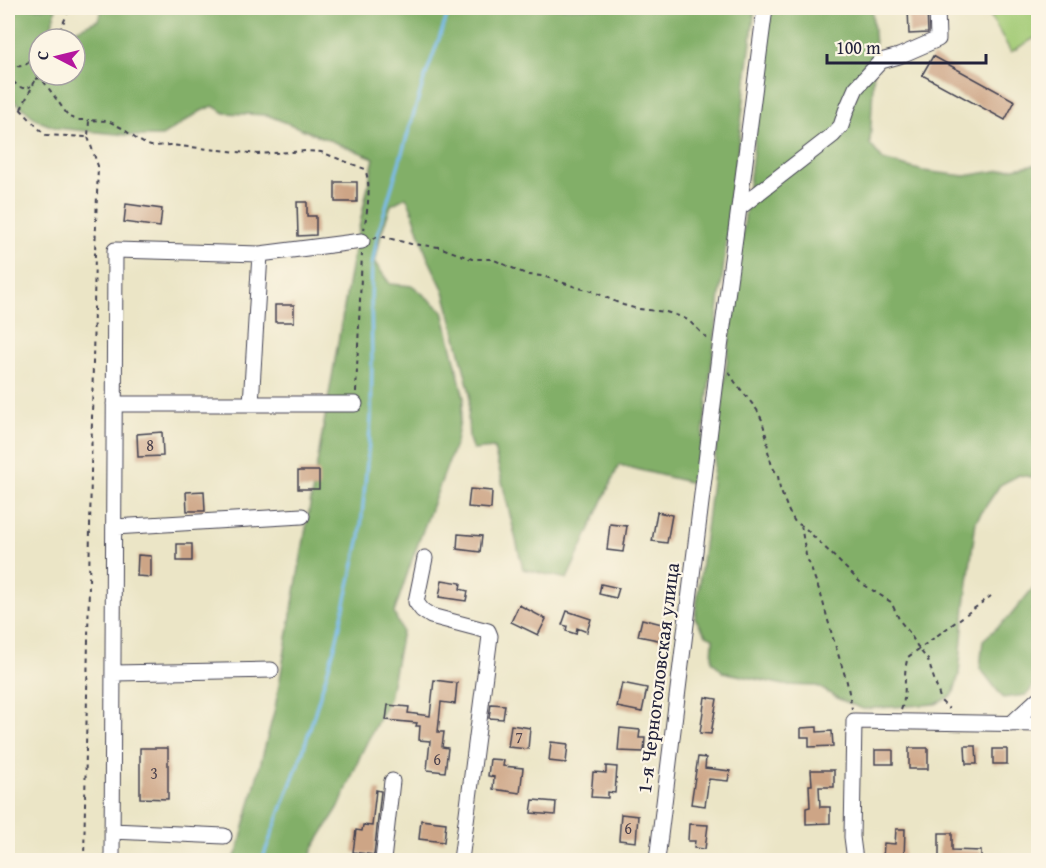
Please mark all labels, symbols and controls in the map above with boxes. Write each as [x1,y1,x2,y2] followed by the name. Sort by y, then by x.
[27,27,87,87] north arrow
[827,27,986,65] scale bar
[836,34,881,61] text: 100 m
[30,49,55,61] text: С
[146,433,154,457] house number: 8
[629,560,686,795] street label: 1-я Черноголовская улица
[515,725,523,749] house number: 7
[433,747,441,771] house number: 6
[150,761,158,785] house number: 3
[624,816,632,840] house number: 6

